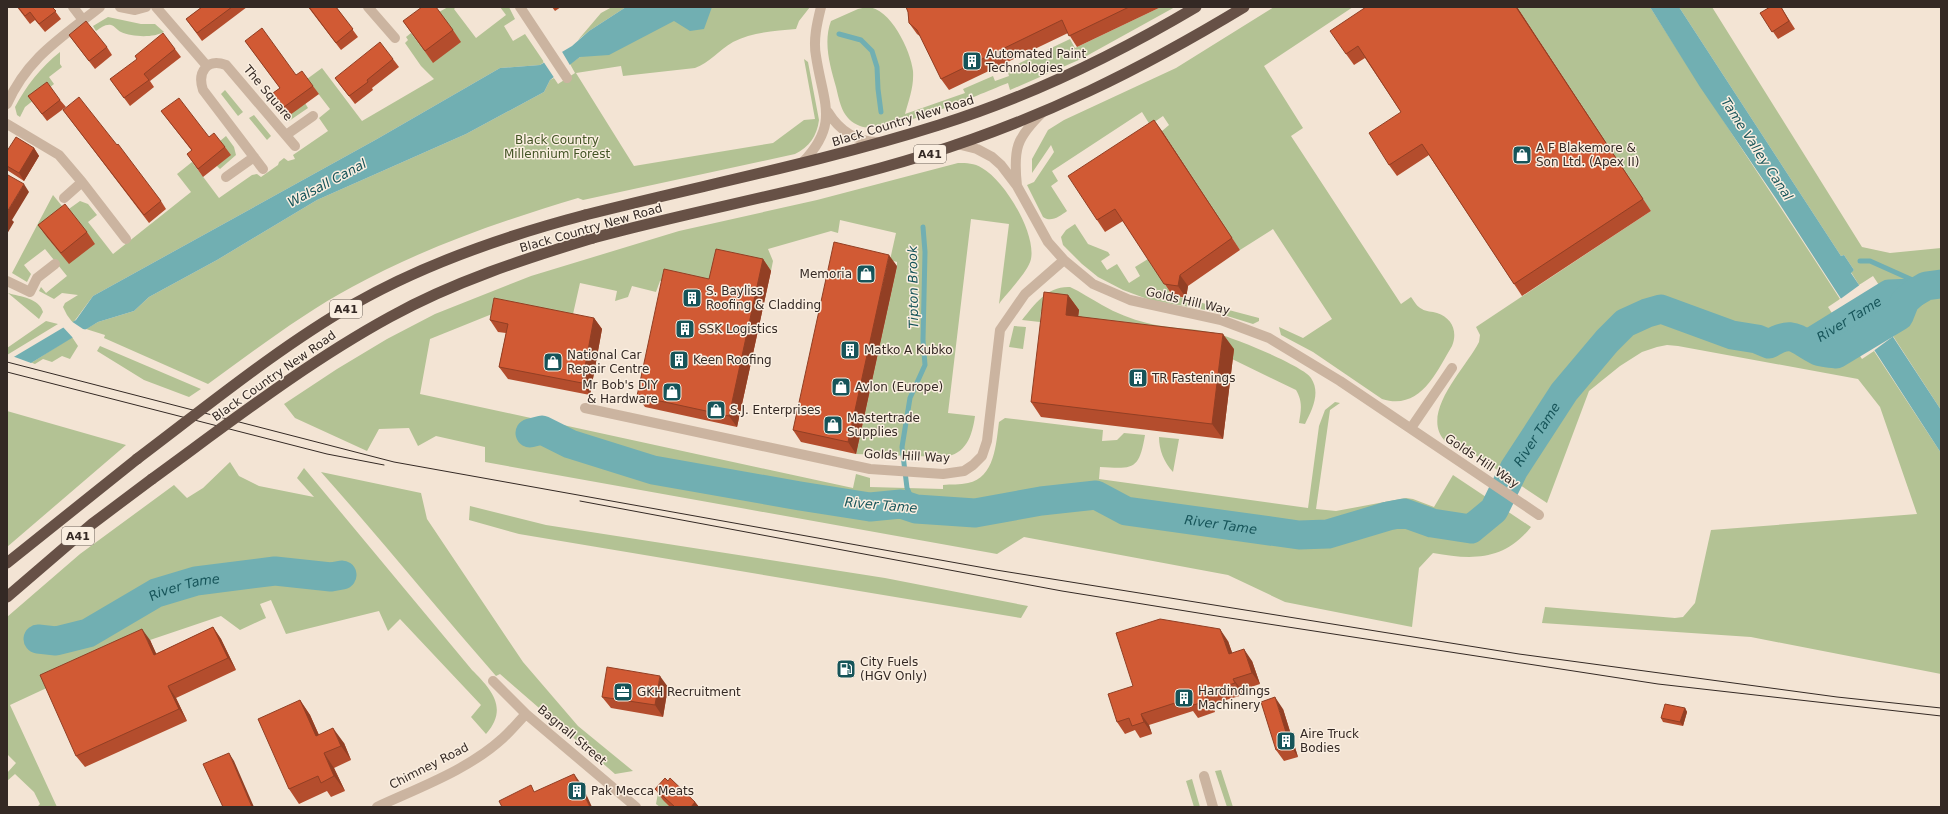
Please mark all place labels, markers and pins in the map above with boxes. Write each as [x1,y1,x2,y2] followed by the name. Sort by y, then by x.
[985,47,1086,75] place label: Automated Paint Technologies
[961,50,983,72] building icon: Automated Paint Technologies
[1536,141,1639,169] place label: A F Blakemore & Son Ltd. (Apex II)
[1511,144,1533,166] shop icon: A F Blakemore & Son Ltd. (Apex II)
[855,263,877,285] shop icon: Memoria
[800,267,852,281] place label: Memoria
[706,284,821,312] place label: S. Bayliss Roofing & Cladding
[681,287,703,309] building icon: S. Bayliss Roofing & Cladding
[674,318,696,340] building icon: SSK Logistics
[699,322,778,336] place label: SSK Logistics
[839,339,861,361] building icon: Matko A Kubko
[864,343,952,357] place label: Matko A Kubko
[567,348,649,376] place label: National Car Repair Centre
[668,349,690,371] building icon: Keen Roofing
[542,351,564,373] shop icon: National Car Repair Centre
[693,353,772,367] place label: Keen Roofing
[1127,367,1149,389] building icon: TR Fastenings
[1151,371,1235,385] place label: TR Fastenings
[830,376,852,398] shop icon: Avlon (Europe)
[582,378,659,406] place label: Mr Bob's DIY & Hardware
[855,380,943,394] place label: Avlon (Europe)
[661,381,683,403] shop icon: Mr Bob's DIY & Hardware
[705,399,727,421] shop icon: S.J. Enterprises
[730,403,821,417] place label: S.J. Enterprises
[847,411,920,439] place label: Mastertrade Supplies
[822,414,844,436] shop icon: Mastertrade Supplies
[860,655,927,683] place label: City Fuels (HGV Only)
[835,658,857,680] fuel station icon: City Fuels (HGV Only)
[612,681,634,703] office icon: GKH Recruitment
[1198,684,1270,712] place label: Hardindings Machinery
[637,685,741,699] place label: GKH Recruitment
[1173,687,1195,709] building icon: Hardindings Machinery
[1300,727,1359,755] place label: Aire Truck Bodies
[1275,730,1297,752] building icon: Aire Truck Bodies
[566,780,588,802] building icon: Pak Mecca Meats
[591,784,694,798] place label: Pak Mecca Meats

